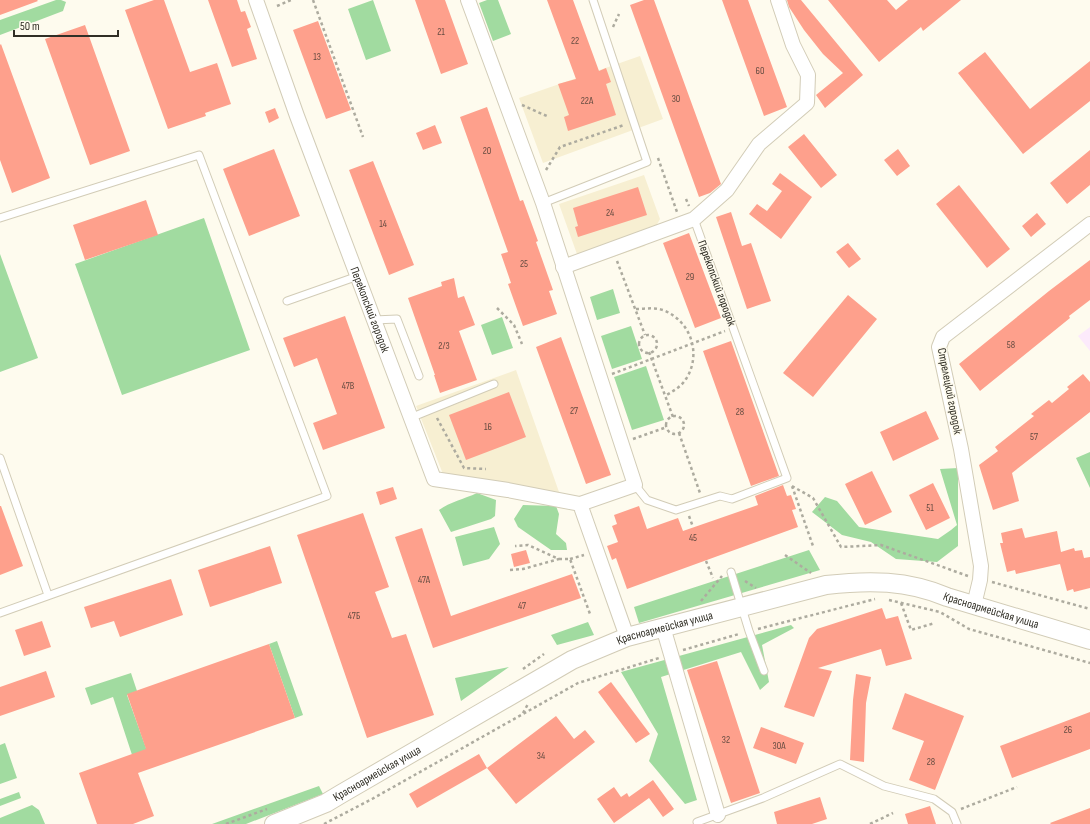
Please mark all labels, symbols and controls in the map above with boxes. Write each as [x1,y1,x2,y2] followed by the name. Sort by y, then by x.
[14,12,118,38] scale bar
[20,19,40,34] text: 50 m
[437,26,445,38] house number: 21
[571,35,579,47] house number: 22
[313,51,321,63] house number: 13
[756,65,764,77] house number: 60
[672,93,680,105] house number: 30
[581,95,594,107] house number: 22А
[483,145,491,157] house number: 20
[606,207,614,219] house number: 24
[379,218,387,230] house number: 14
[694,238,739,329] street label: Перекопский городок
[520,258,528,270] house number: 25
[347,265,393,355] street label: Перекопский городок
[686,271,694,283] house number: 29
[1007,339,1015,351] house number: 58
[438,340,450,352] house number: 2/3
[934,347,965,436] street label: Стрелецкий городок
[342,380,355,392] house number: 47В
[570,405,578,417] house number: 27
[736,406,744,418] house number: 28
[484,421,492,433] house number: 16
[1030,431,1038,443] house number: 57
[926,502,934,514] house number: 51
[689,532,697,544] house number: 45
[418,574,431,586] house number: 47А
[941,589,1041,632] street label: Красноармейская улица
[518,600,526,612] house number: 47
[614,608,715,649] street label: Красноармейская улица
[348,610,361,622] house number: 47Б
[1064,724,1072,736] house number: 26
[722,734,730,746] house number: 32
[773,740,786,752] house number: 30А
[330,742,424,805] street label: Красноармейская улица
[537,750,545,762] house number: 34
[927,756,935,768] house number: 28

